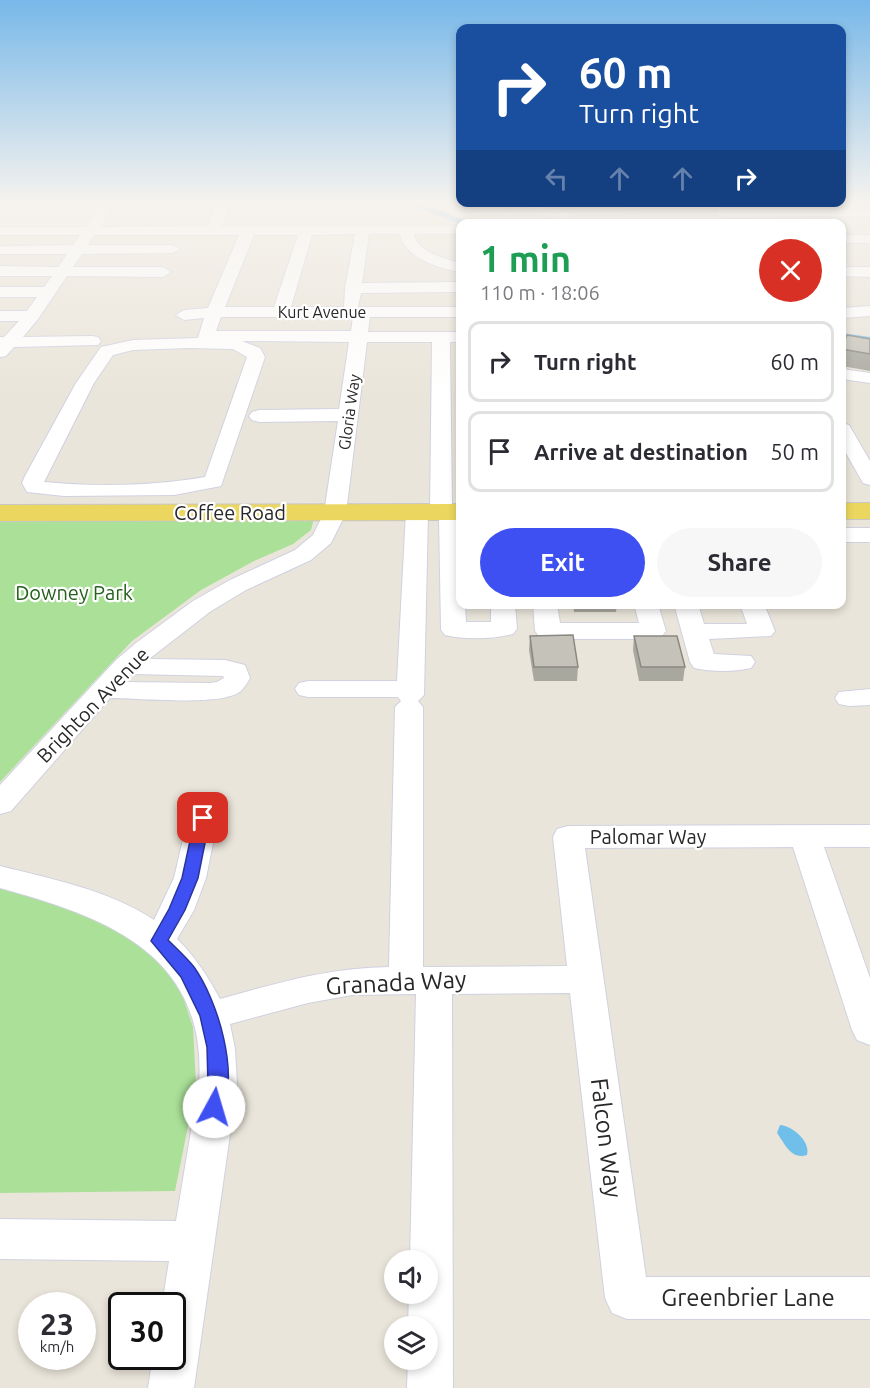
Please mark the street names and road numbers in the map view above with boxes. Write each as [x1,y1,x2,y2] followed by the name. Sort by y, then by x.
[278,303,366,321] street label: Kurt Avenue
[335,373,363,451] street label: Gloria Way
[174,501,286,524] street label: Coffee Road
[32,642,153,767] street label: Brighton Avenue
[590,825,707,848] street label: Palomar Way
[325,965,467,1000] street label: Granada Way
[586,1077,627,1200] street label: Falcon Way
[661,1284,835,1311] street label: Greenbrier Lane

